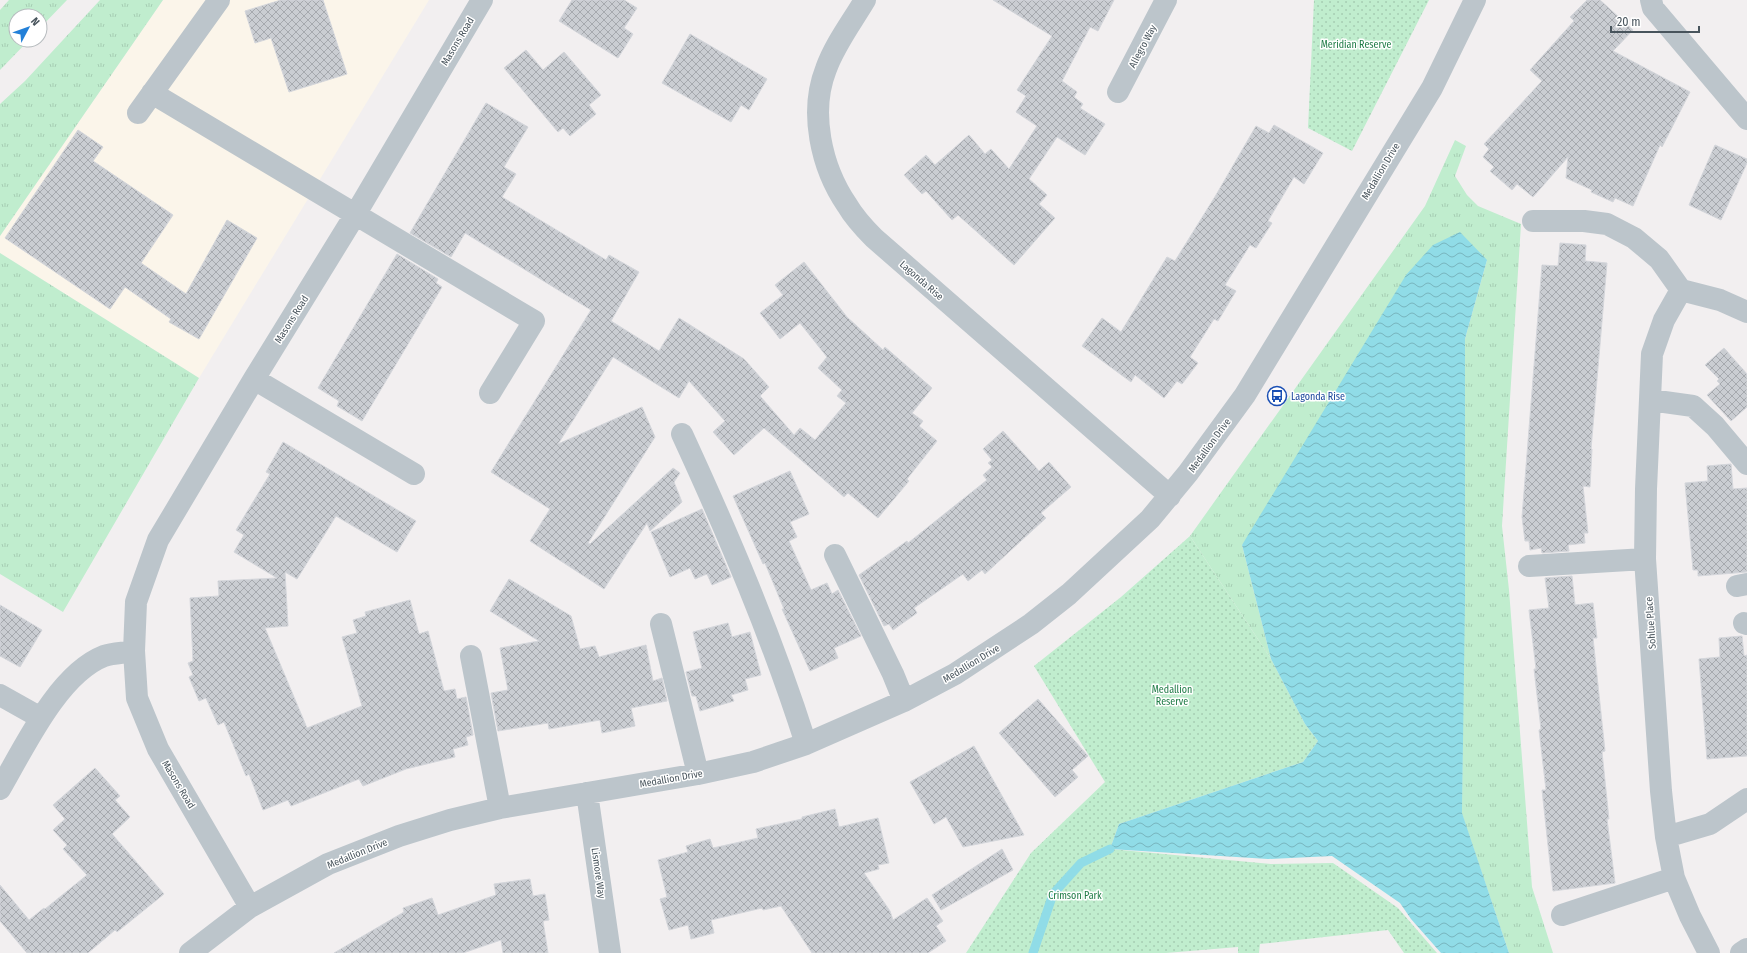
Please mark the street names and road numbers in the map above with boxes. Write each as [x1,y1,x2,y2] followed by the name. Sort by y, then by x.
[439,15,477,68] street label: Masons Road
[1126,22,1160,70] street label: Allegro Way
[1359,141,1403,202] street label: Medallion Drive
[897,259,946,303] street label: Lagonda Rise
[272,293,311,346] street label: Masons Road
[1186,416,1234,475] street label: Medallion Drive
[1643,596,1659,649] street label: Sohlue Place
[941,642,1002,685] street label: Medallion Drive
[159,758,197,811] street label: Masons Road
[639,768,704,790] street label: Medallion Drive
[325,836,389,871] street label: Medallion Drive
[589,847,608,900] street label: Lismore Way

